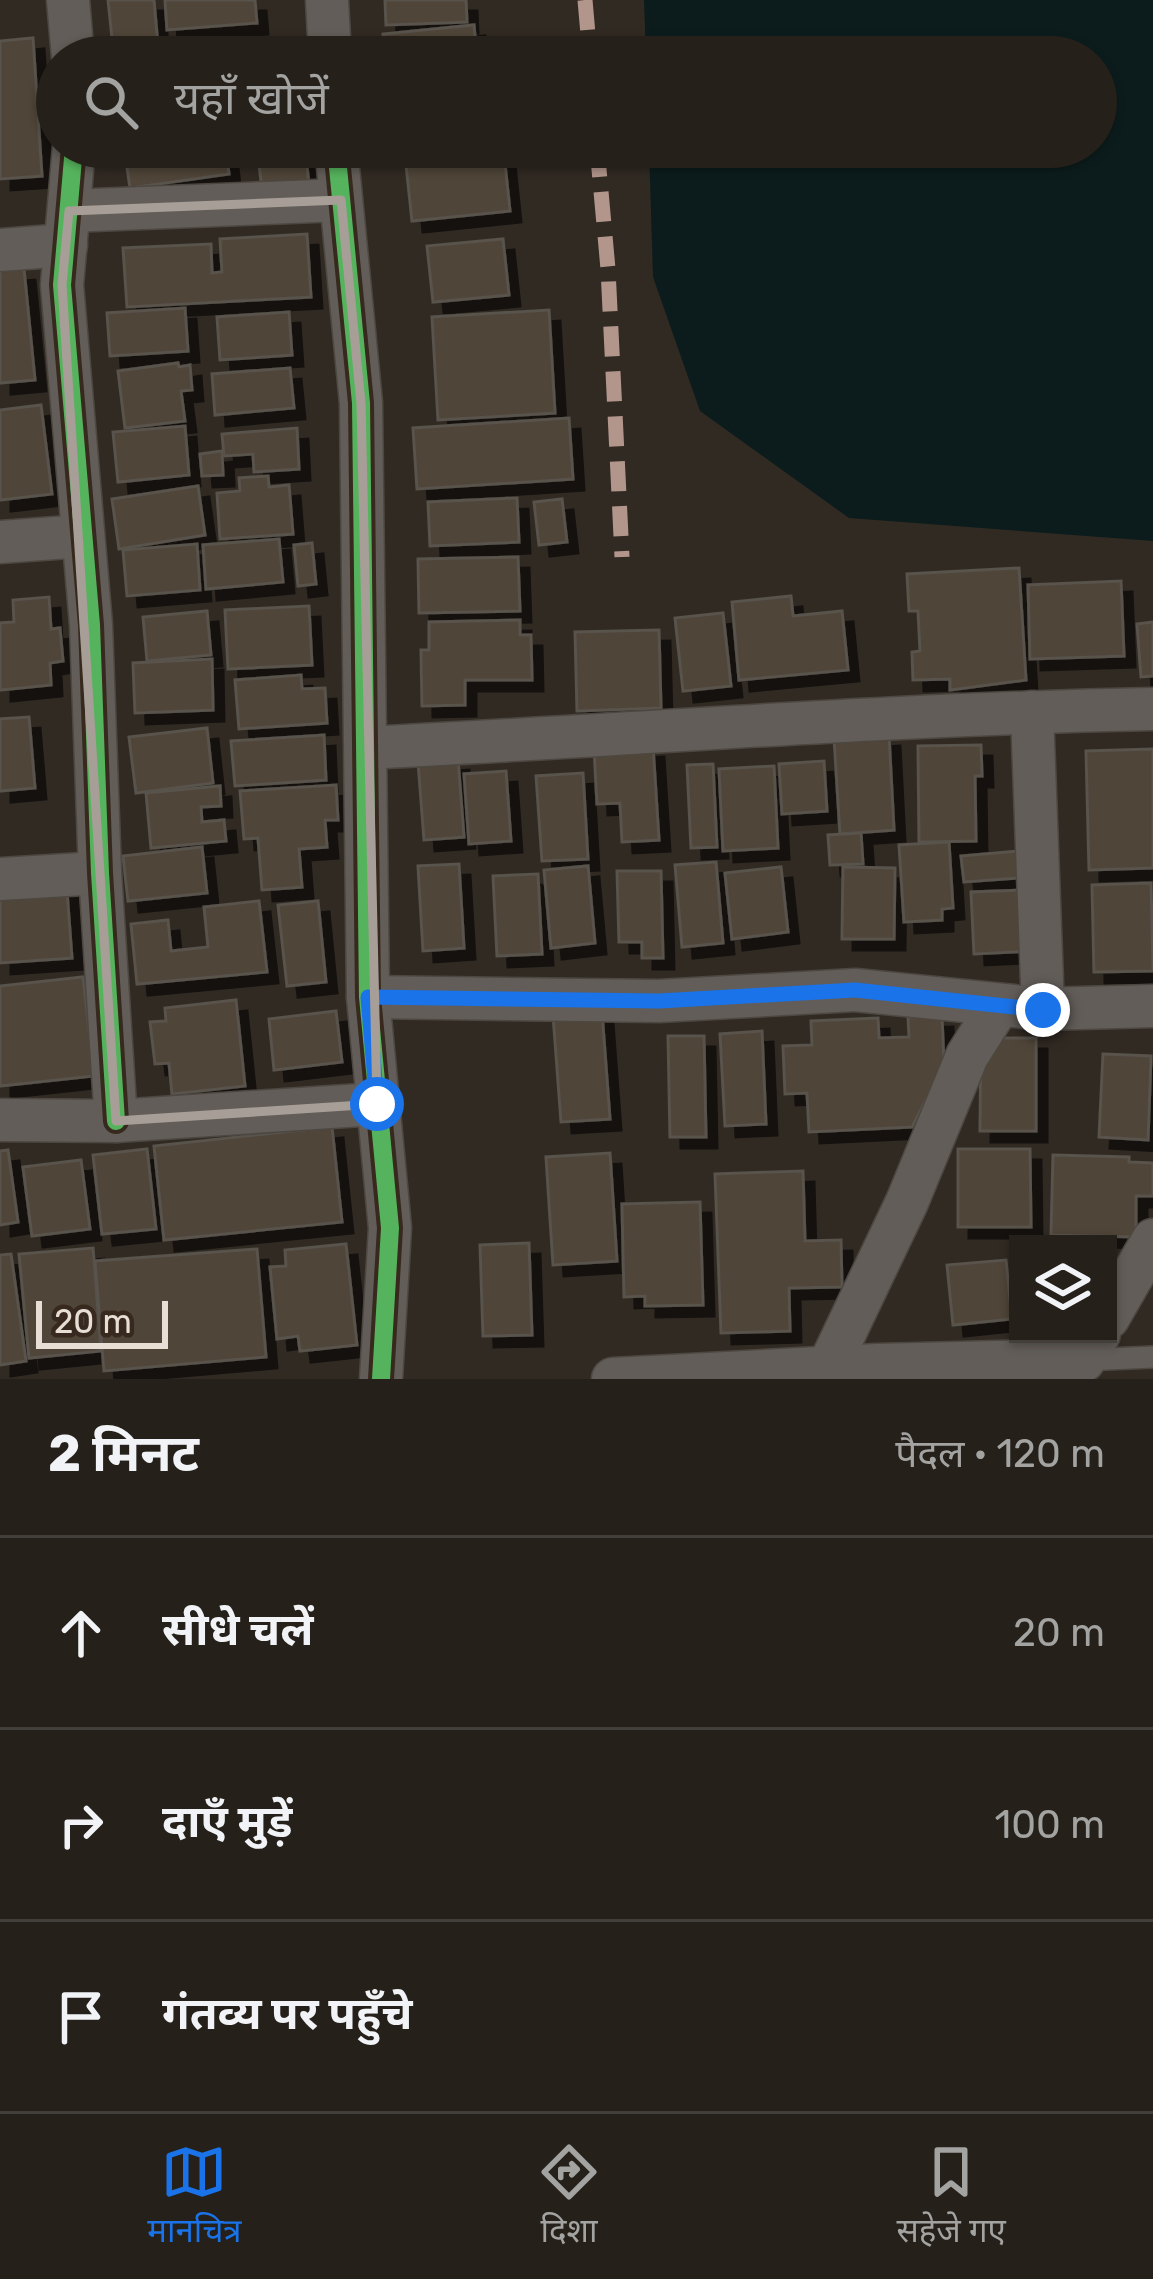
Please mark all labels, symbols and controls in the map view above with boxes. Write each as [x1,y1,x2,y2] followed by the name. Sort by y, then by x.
[36,36,1117,168] search box
[78,69,144,135] icon: search
[174,72,329,125] text: यहाँ खोजें
[1016,983,1070,1037] route end
[350,1077,404,1131] route start
[1009,1235,1117,1343] map controls
[1009,1235,1117,1343] button: layers
[36,1295,168,1348] scale bar
[54,1302,132,1341] text: 20 m
[48,1423,199,1484] text: 2 मिनट
[895,1431,1105,1477] text: पैदल · 120 m
[48,1600,114,1666] icon: ahead
[162,1603,313,1656] text: सीधे चलें
[1013,1610,1105,1656] text: 20 m
[48,1792,114,1858] icon: right
[162,1795,292,1848] text: दाएँ मुड़ें
[995,1802,1105,1848] text: 100 m
[48,1984,114,2050] icon: arrive
[162,1987,413,2040] text: गंतव्य पर पहुँचे
[147,2139,242,2255] tab: मानचित्र
[536,2139,602,2255] tab: दिशा
[897,2139,1006,2255] tab: सहेजे गए

